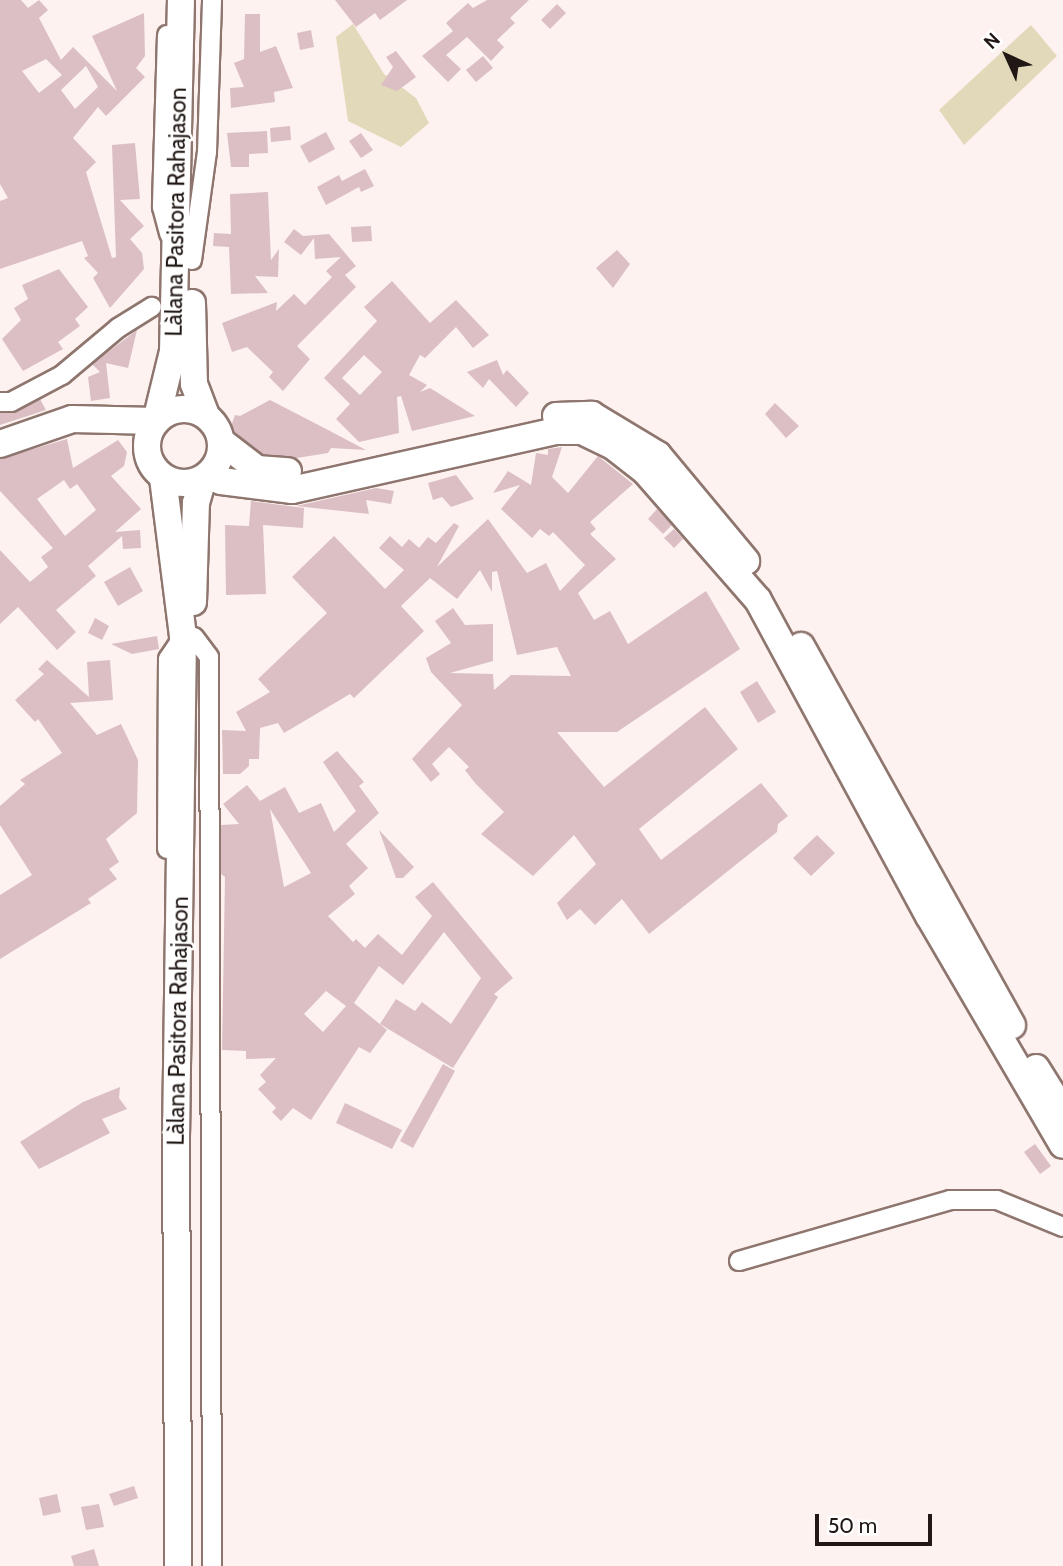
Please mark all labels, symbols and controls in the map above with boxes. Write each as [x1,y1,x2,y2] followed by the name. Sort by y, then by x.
[972,21,1042,91] north arrow
[979,28,1005,54] text: N
[160,87,192,337] street label: Làlana Pasitora Rahajason
[162,896,194,1146] street label: Làlana Pasitora Rahajason
[818,1500,935,1544] scale bar
[828,1513,877,1538] text: 50 m

